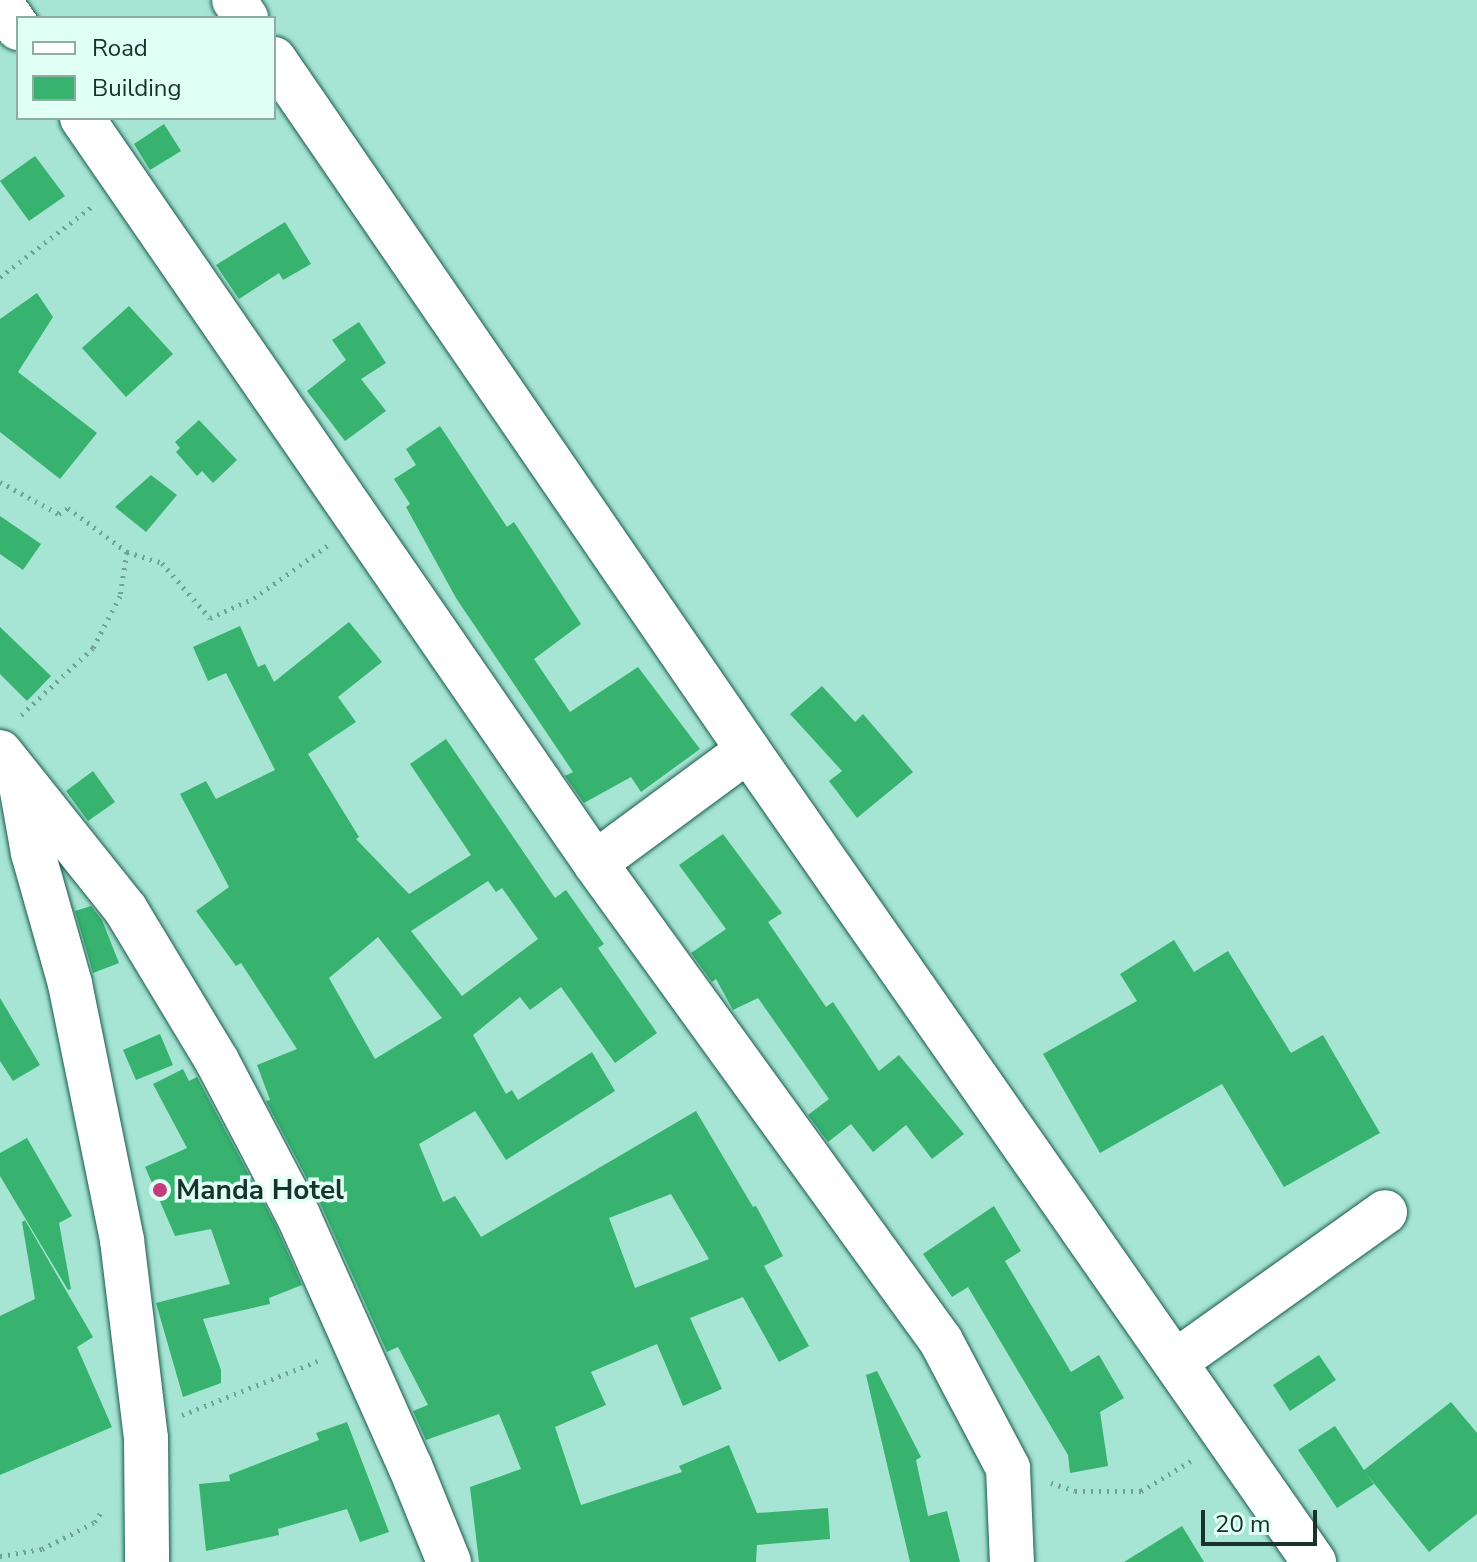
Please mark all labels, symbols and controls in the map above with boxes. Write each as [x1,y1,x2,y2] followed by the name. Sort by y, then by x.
[16,16,276,120] legend
[92,32,148,64] text: Road
[92,72,182,104] text: Building
[176,1173,344,1207] place label: Manda Hotel
[151,1181,169,1199] marker: Manda Hotel
[1205,1494,1321,1544] scale bar
[1215,1508,1271,1540] text: 20 m

